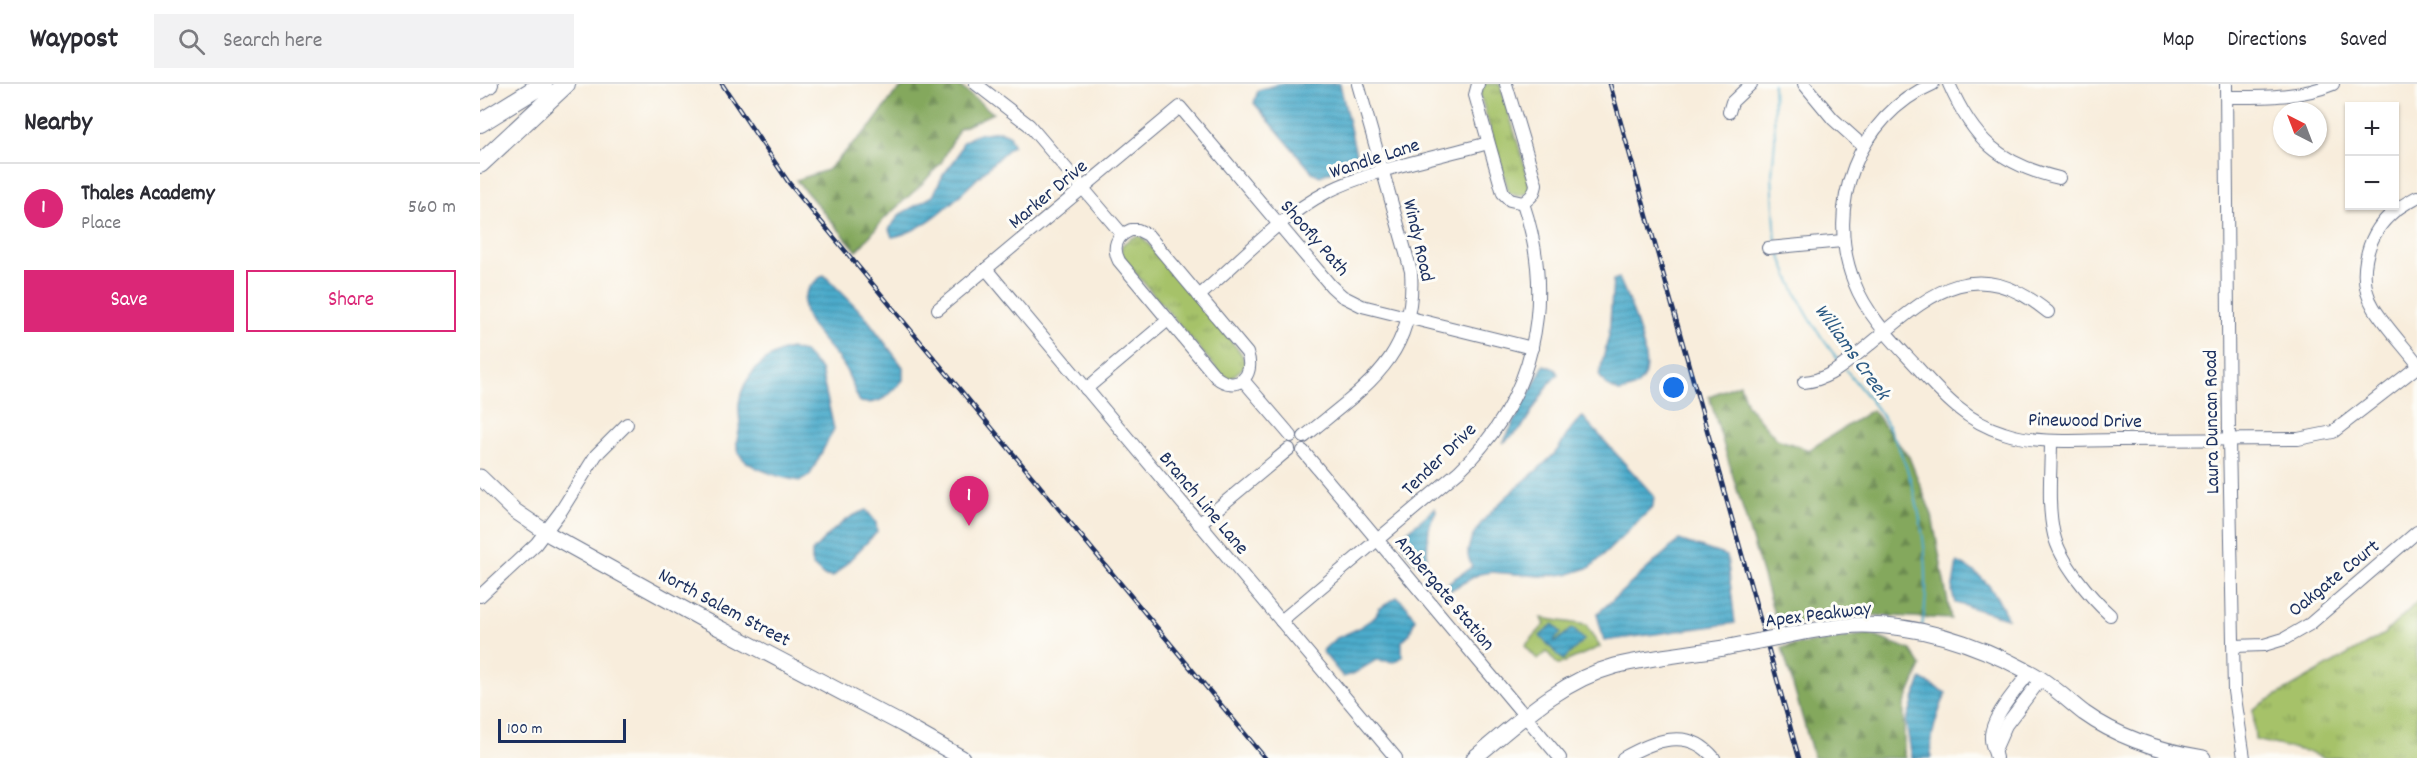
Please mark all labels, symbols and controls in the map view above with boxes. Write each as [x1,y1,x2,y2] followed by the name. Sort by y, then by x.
[154,14,574,68] search box
[30,21,118,61] text: Waypost
[175,25,208,58] icon: search
[223,26,322,57] text: Search here
[2163,26,2194,56] text: Map
[2227,26,2307,56] text: Directions
[2340,26,2387,56] text: Saved
[2273,102,2327,156] north arrow
[2345,102,2399,210] map controls
[2345,102,2399,156] button: +
[24,105,92,142] text: Nearby
[1326,132,1424,188] street label: Wandle Lane
[1003,154,1095,237] street label: Marker Drive
[2345,156,2399,210] button: −
[81,179,215,210] text: Thales Academy
[41,194,46,222] text: 1
[408,194,456,222] text: 560 m
[1273,195,1355,283] street label: Shoofly Path
[1394,197,1440,285] street label: Windy Road
[81,210,121,238] text: Place
[24,270,234,332] button: Save
[246,270,456,332] button: Share
[1805,298,1897,409] water label: Williams Creek
[2198,350,2228,494] street label: Laura Duncan Road
[1659,373,1688,402] your location
[2028,407,2142,437] street label: Pinewood Drive
[1396,417,1484,503] street label: Tender Drive
[1151,446,1254,562] street label: Branch Line Lane
[950,476,988,526] pin: 1
[1387,530,1500,658] street label: Ambergate Station
[2283,534,2387,625] street label: Oakgate Court
[653,562,795,655] street label: North Salem Street
[1764,595,1874,636] street label: Apex Peakway
[498,716,626,744] scale bar
[507,718,543,741] text: 100 m

